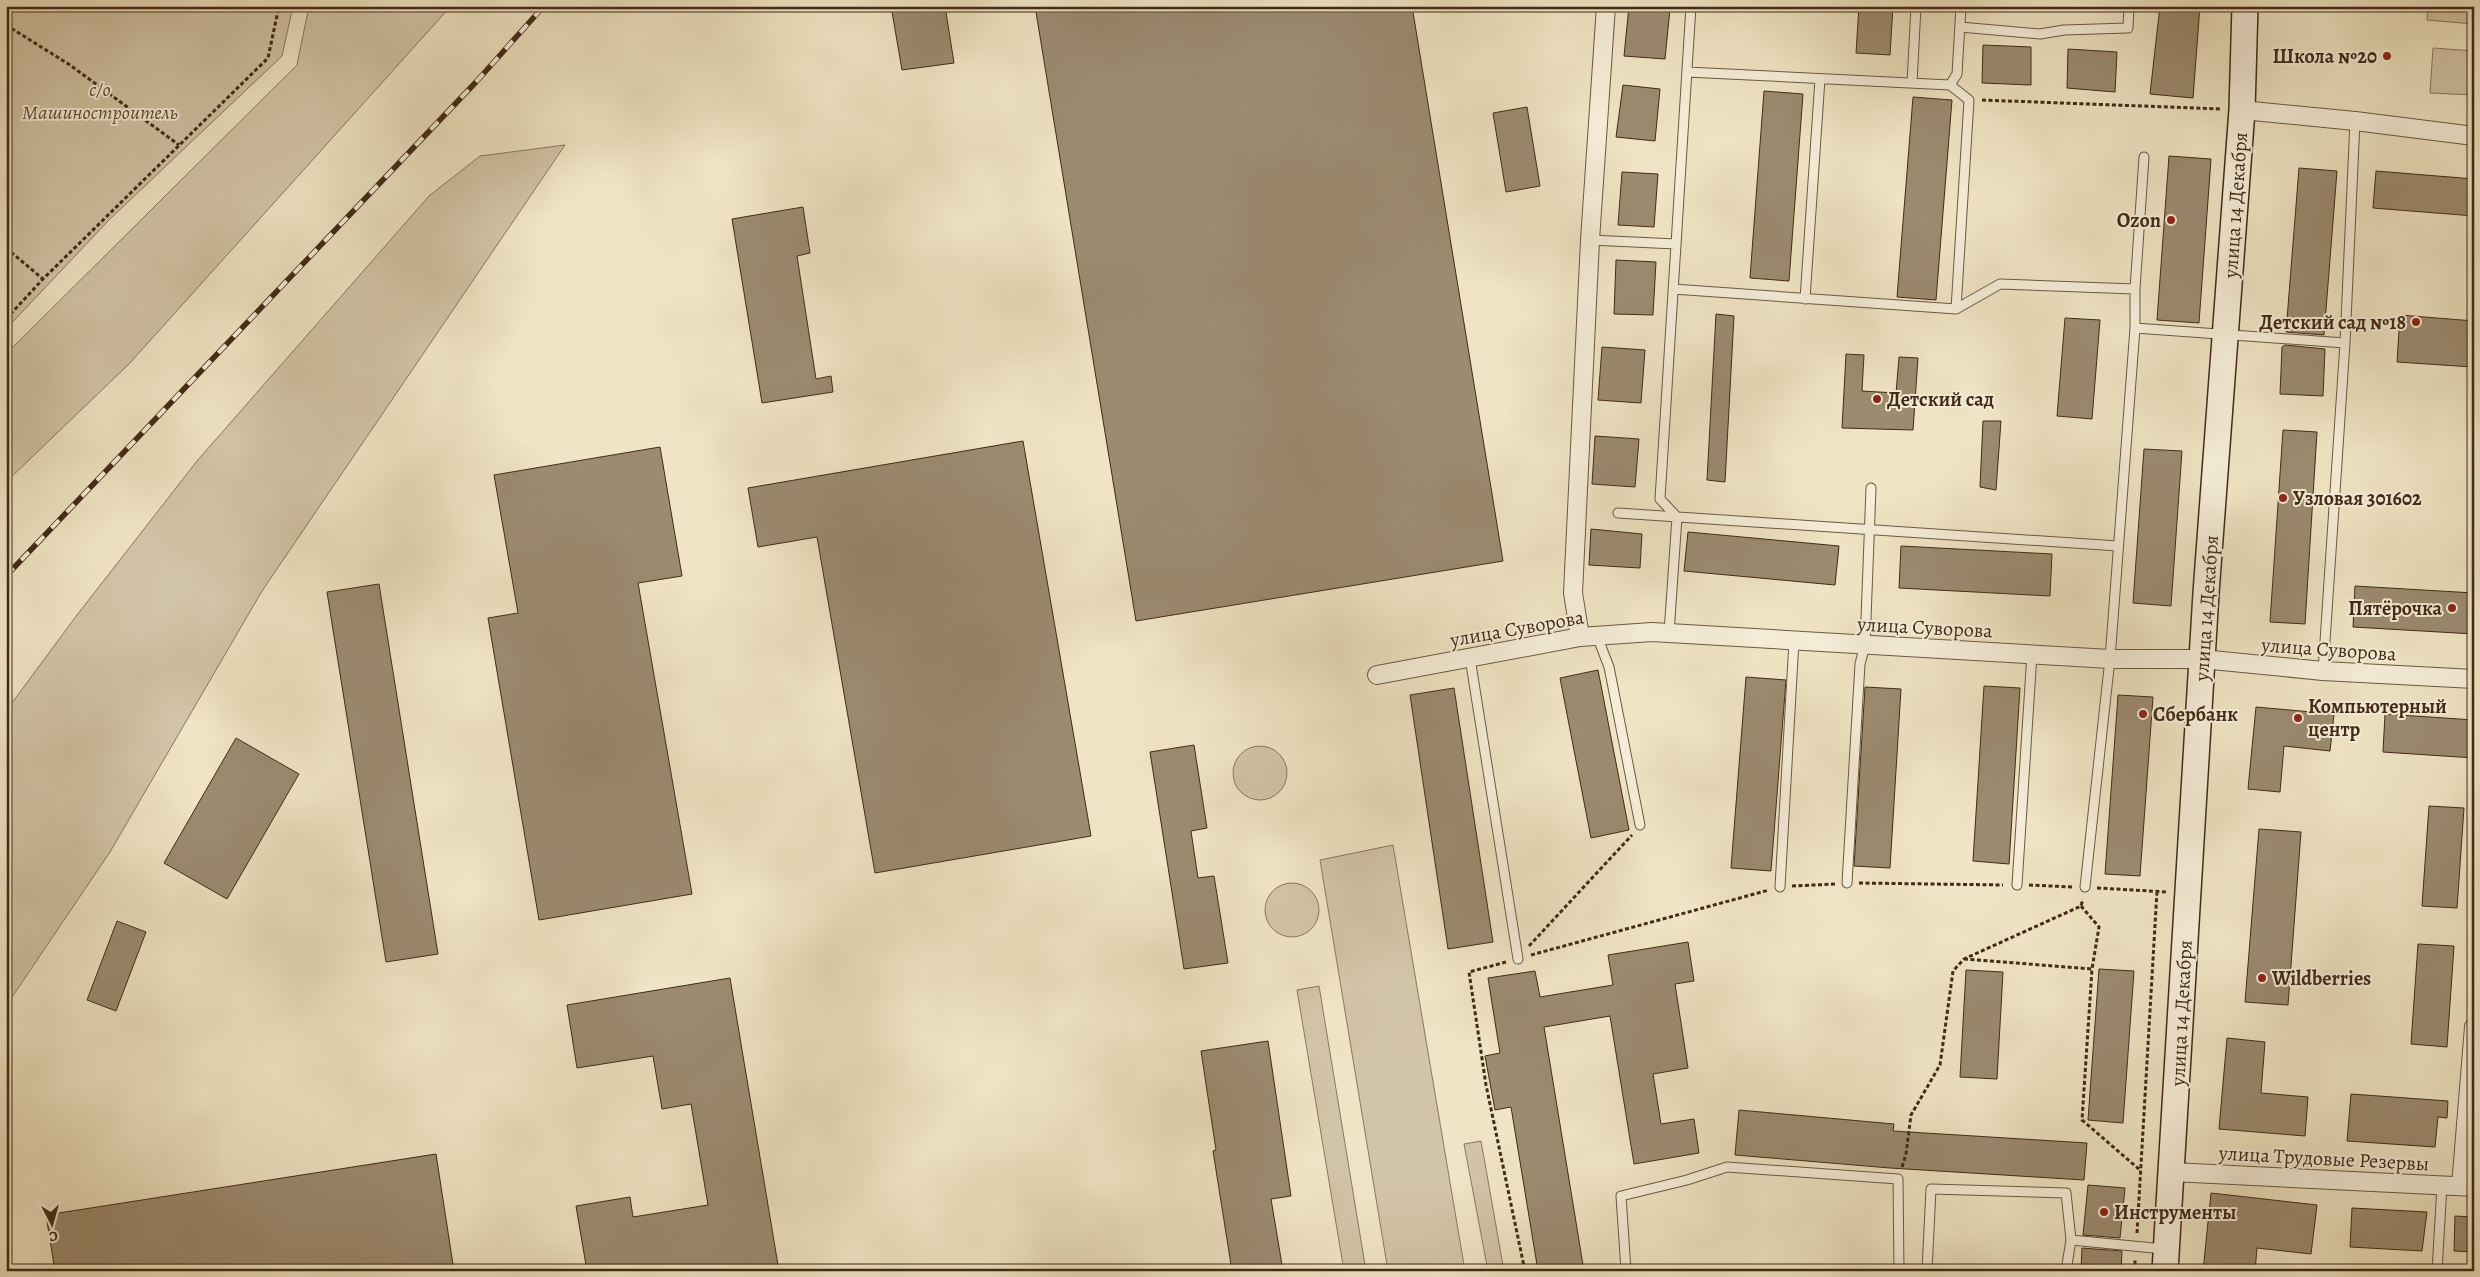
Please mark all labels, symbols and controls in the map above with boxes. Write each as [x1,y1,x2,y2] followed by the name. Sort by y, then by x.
[2273,43,2377,70] place label: Школа №20
[2381,50,2393,62] marker: Школа №20
[22,76,178,126] park label: с/о Машиностроитель
[2217,131,2254,280] street label: улица 14 Декабря
[2117,207,2161,234] place label: Ozon
[2165,214,2177,226] marker: Ozon
[2259,309,2406,336] place label: Детский сад №18
[2410,316,2422,328] marker: Детский сад №18
[1887,386,1994,413] place label: Детский сад
[1871,393,1883,405] marker: Детский сад
[2293,485,2422,512] place label: Узловая 301602
[2277,492,2289,504] marker: Узловая 301602
[2188,534,2225,683] street label: улица 14 Декабря
[2348,595,2442,622] place label: Пятёрочка
[2446,602,2458,614] marker: Пятёрочка
[1447,603,1587,654] street label: улица Суворова
[1856,610,1994,645] street label: улица Суворова
[2259,631,2398,668] street label: улица Суворова
[2308,693,2447,743] place label: Компьютерный центр
[2153,701,2238,728] place label: Сбербанк
[2137,708,2149,720] marker: Сбербанк
[2292,712,2304,724] marker: Компьютерный центр
[2164,939,2199,1088] street label: улица 14 Декабря
[2271,965,2371,992] place label: Wildberries
[2256,972,2268,984] marker: Wildberries
[2217,1139,2430,1177] street label: улица Трудовые Резервы
[2114,1199,2236,1226] place label: Инструменты
[28,1200,78,1250] north arrow
[2098,1206,2110,1218] marker: Инструменты
[48,1227,59,1246] text: С

